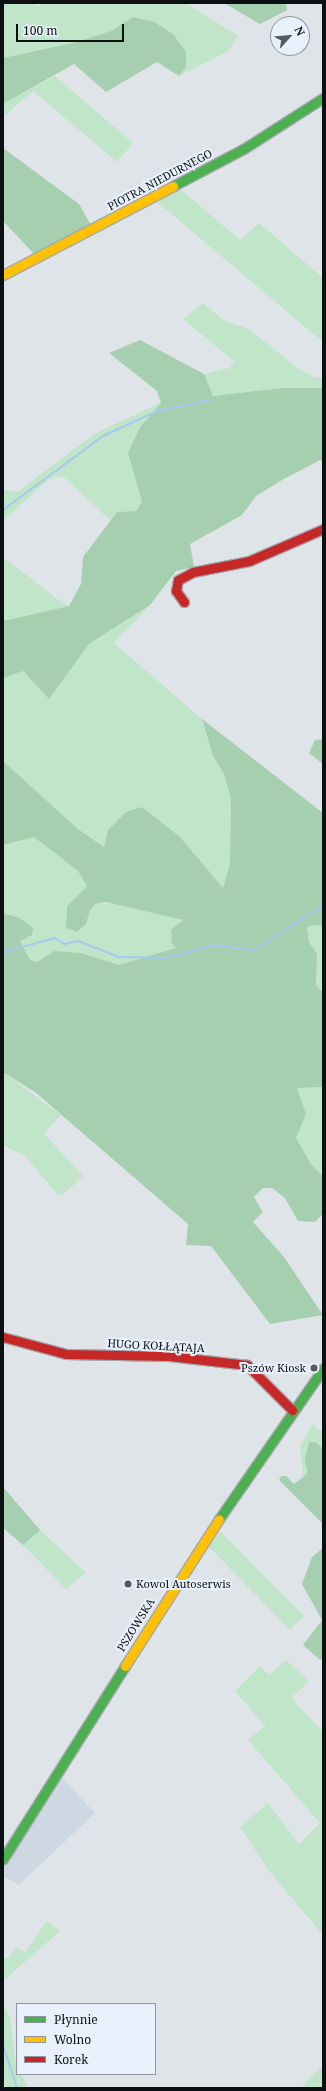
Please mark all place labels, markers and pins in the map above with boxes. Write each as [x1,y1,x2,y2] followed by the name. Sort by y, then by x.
[241,1361,306,1375] place label: Pszów Kiosk
[309,1363,319,1373] marker: Pszów Kiosk
[136,1577,231,1591] place label: Kowol Autoserwis
[123,1579,133,1589] marker: Kowol Autoserwis

